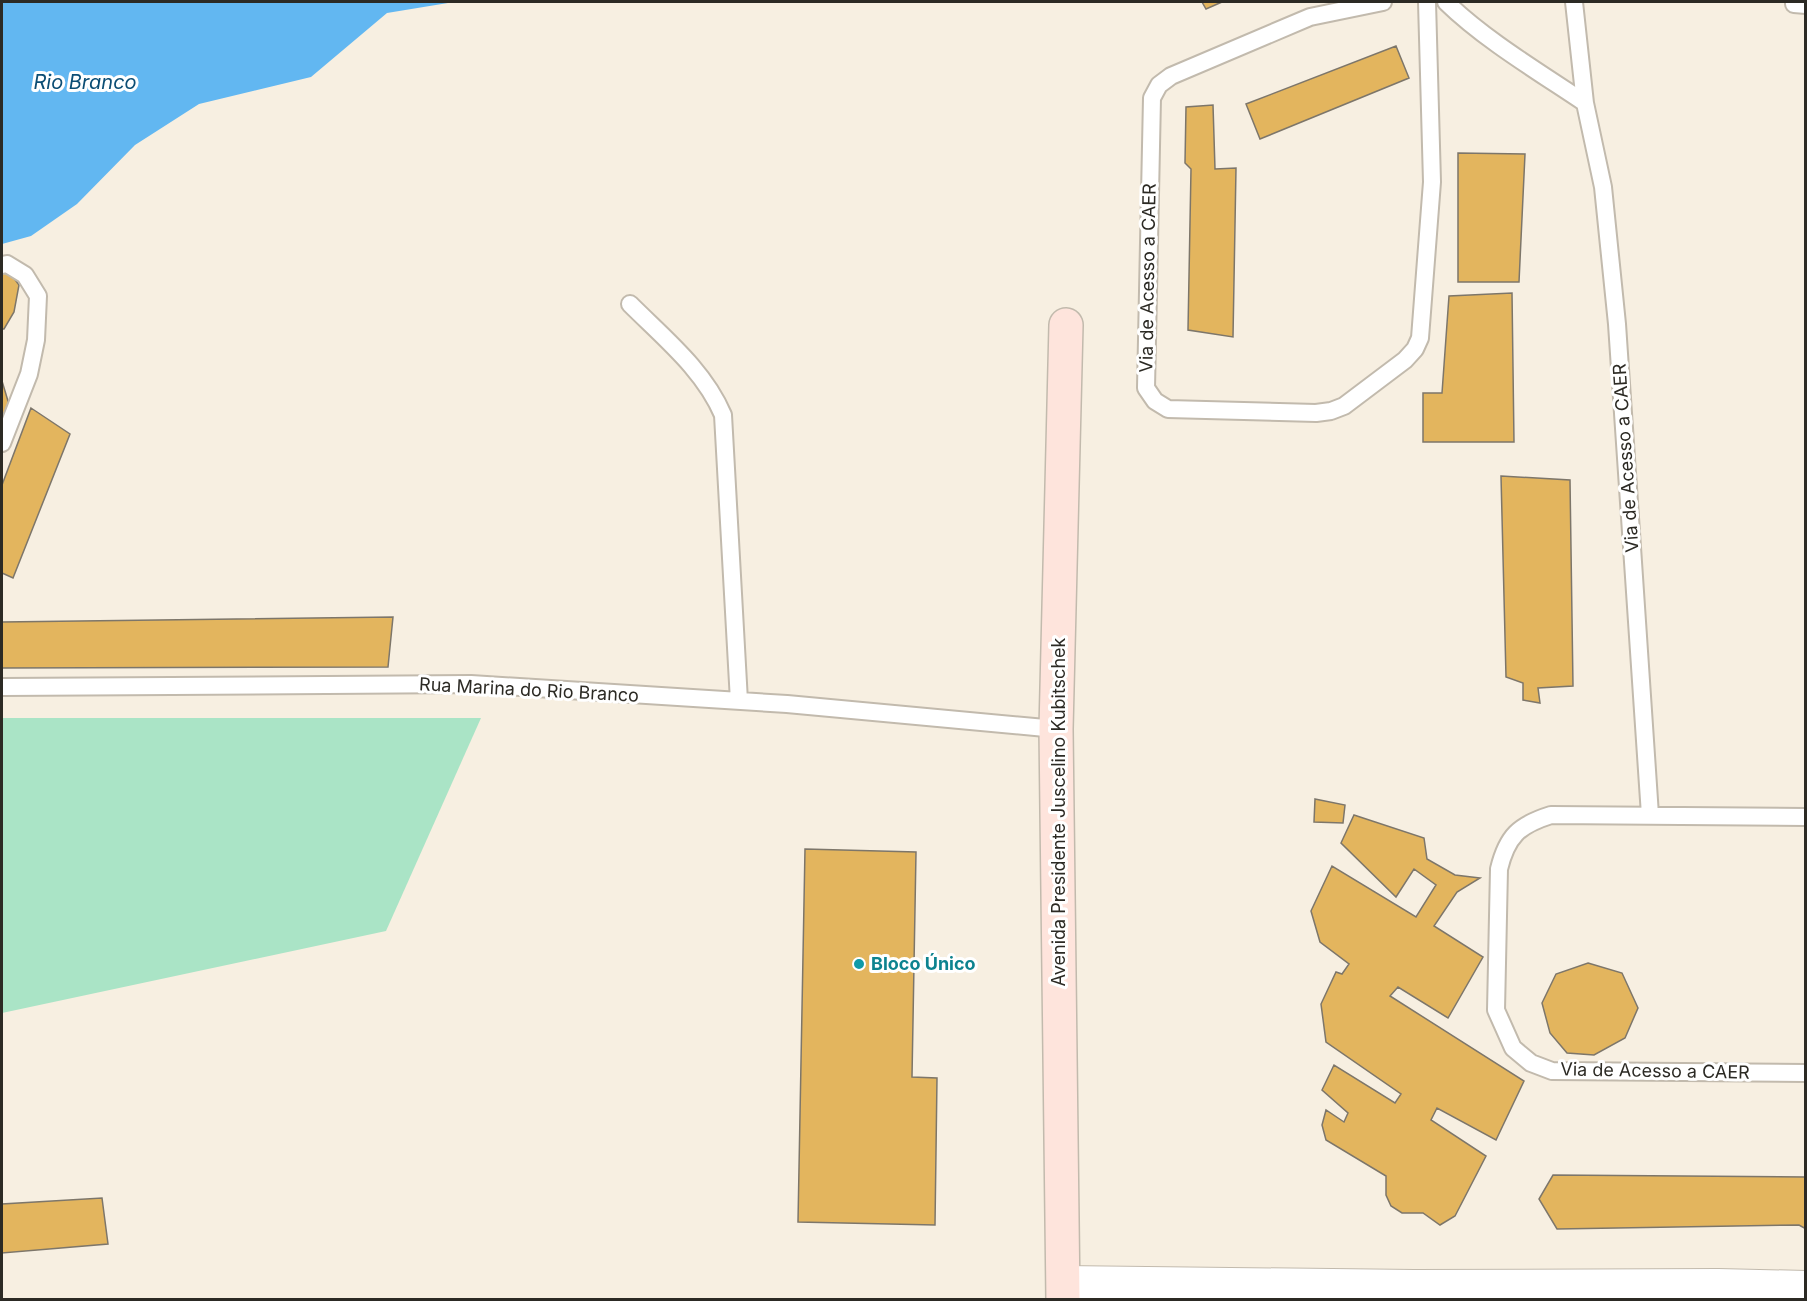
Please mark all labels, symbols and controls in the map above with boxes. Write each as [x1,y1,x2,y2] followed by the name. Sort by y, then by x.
[33,70,137,94] water label: Rio Branco
[1135,183,1160,373] street label: Via de Acesso a CAER
[1608,362,1643,553] street label: Via de Acesso a CAER
[1048,637,1069,986] street label: Avenida Presidente Juscelino Kubitschek
[419,673,639,706] street label: Rua Marina do Rio Branco
[871,953,976,974] place label: Bloco Único
[852,957,866,971] marker: Bloco Único
[1560,1058,1750,1083] street label: Via de Acesso a CAER

